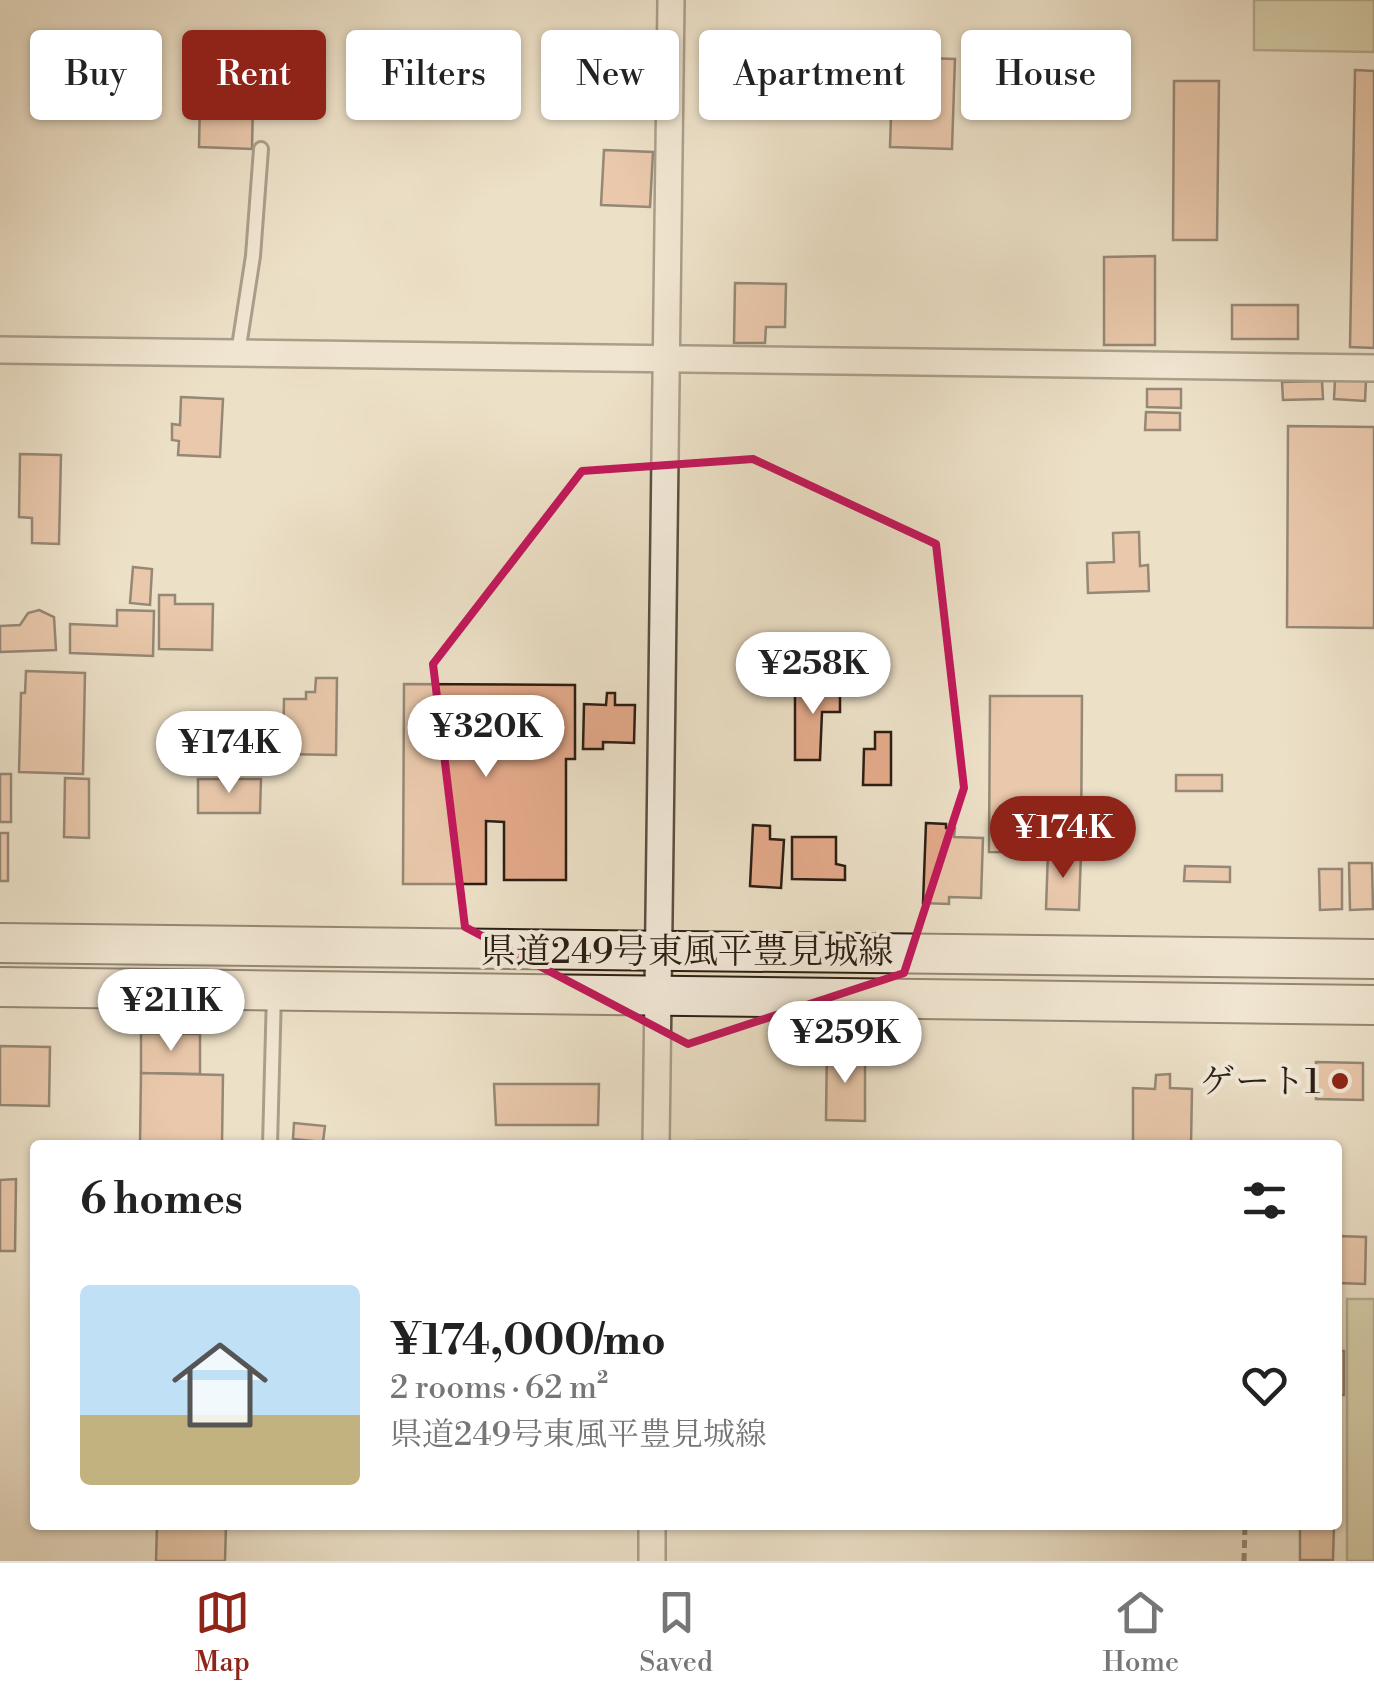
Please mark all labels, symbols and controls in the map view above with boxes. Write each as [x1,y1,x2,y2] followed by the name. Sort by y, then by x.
[30,30,162,120] chip: Buy
[182,30,326,120] chip: Rent
[346,30,521,120] chip: Filters
[541,30,679,120] chip: New
[699,30,941,120] chip: Apartment
[961,30,1131,120] chip: House
[743,632,883,717] pin: ¥258K
[758,644,868,684] text: ¥258K
[416,695,556,780] pin: ¥320K
[430,707,543,747] text: ¥320K
[159,711,299,796] pin: ¥174K
[178,723,280,763] text: ¥174K
[993,796,1133,881] pin: ¥174K
[1012,808,1114,848] text: ¥174K
[481,931,893,974] street label: 県道249号東風平豊見城線
[101,969,241,1054] pin: ¥211K
[120,981,222,1021] text: ¥211K
[775,1001,915,1086] pin: ¥259K
[790,1013,900,1053] text: ¥259K
[1200,1061,1320,1104] place label: ゲート1
[1329,1070,1351,1092] marker: ゲート1
[1237,1173,1292,1228] icon: filters
[80,1174,243,1227] text: 6 homes
[390,1315,666,1368] text: ¥174,000/mo
[160,1325,280,1445] icon: home
[1237,1358,1292,1413] icon: heart
[390,1368,608,1408] text: 2 rooms · 62 m²
[390,1415,767,1455] text: 県道249号東風平豊見城線
[195,1585,250,1680] tab: Map
[639,1585,713,1680] tab: Saved
[1102,1585,1179,1680] tab: Home

